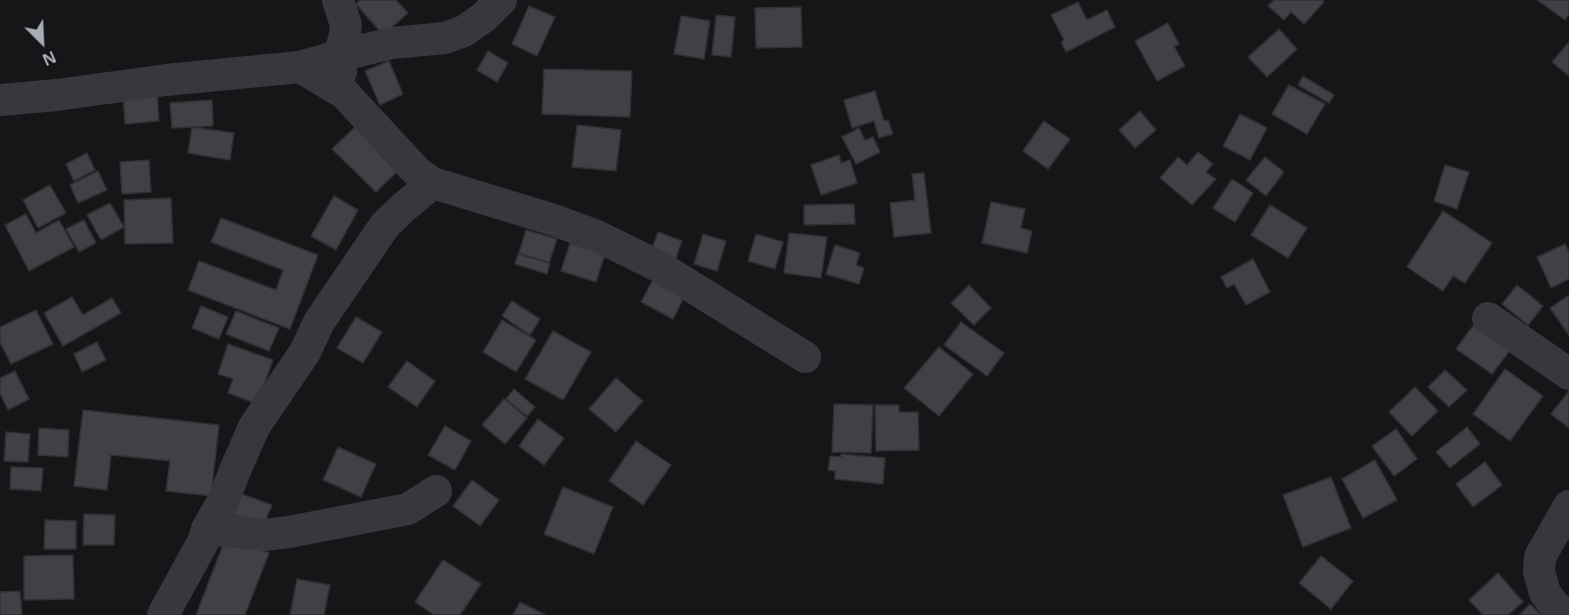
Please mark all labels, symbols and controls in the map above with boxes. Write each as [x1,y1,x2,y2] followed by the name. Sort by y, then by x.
[12,12,72,72] north arrow
[39,46,60,71] text: N

